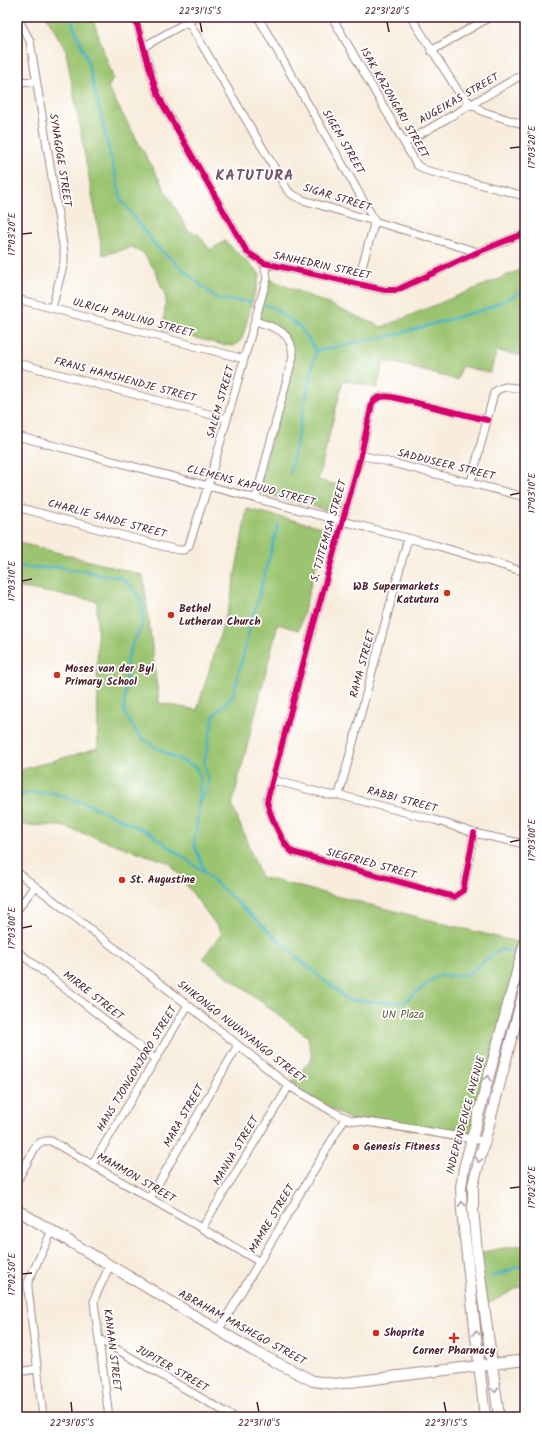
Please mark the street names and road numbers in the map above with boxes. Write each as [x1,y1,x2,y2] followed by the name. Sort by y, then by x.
[355,44,434,163] street label: ISAK KAZONGARI STREET
[415,68,504,129] street label: AUGEIKAS STREET
[317,106,369,179] street label: SIGEM STREET
[44,112,76,209] street label: SYNAGOGE STREET
[301,179,374,217] street label: SIGAR STREET
[271,247,374,285] street label: SANHEDRIN STREET
[70,293,197,343] street label: ULRICH PAULINO STREET
[52,352,199,408] street label: FRANS HAMSHENDJE STREET
[202,362,240,441] street label: SALEM STREET
[395,444,498,486] street label: SADDUSEER STREET
[185,460,318,512] street label: CLEMENS KAPUUO STREET
[306,477,353,584] street label: S. TJITEMISA STREET
[46,494,169,544] street label: CHARLIE SANDE STREET
[345,627,381,700] street label: RAMA STREET
[365,782,440,818] street label: RABBI STREET
[324,843,419,885] street label: SIEGFRIED STREET
[59,967,128,1026] street label: MIRRE STREET
[173,976,310,1089] street label: SHIKONGO NUUNYANGO STREET
[92,1002,182,1135] street label: HANS TJONGONJORO STREET
[442,1053,491,1176] street label: INDEPENDENCE AVENUE
[159,1080,210,1151] street label: MARA STREET
[208,1112,264,1189] street label: MANNA STREET
[93,1148,180,1208] street label: MAMMON STREET
[244,1180,300,1257] street label: MAMRE STREET
[175,1285,310,1371] street label: ABRAHAM MASHEGO STREET
[98,1308,126,1393] street label: KANAAN STREET
[132,1341,213,1398] street label: JUPITER STREET

